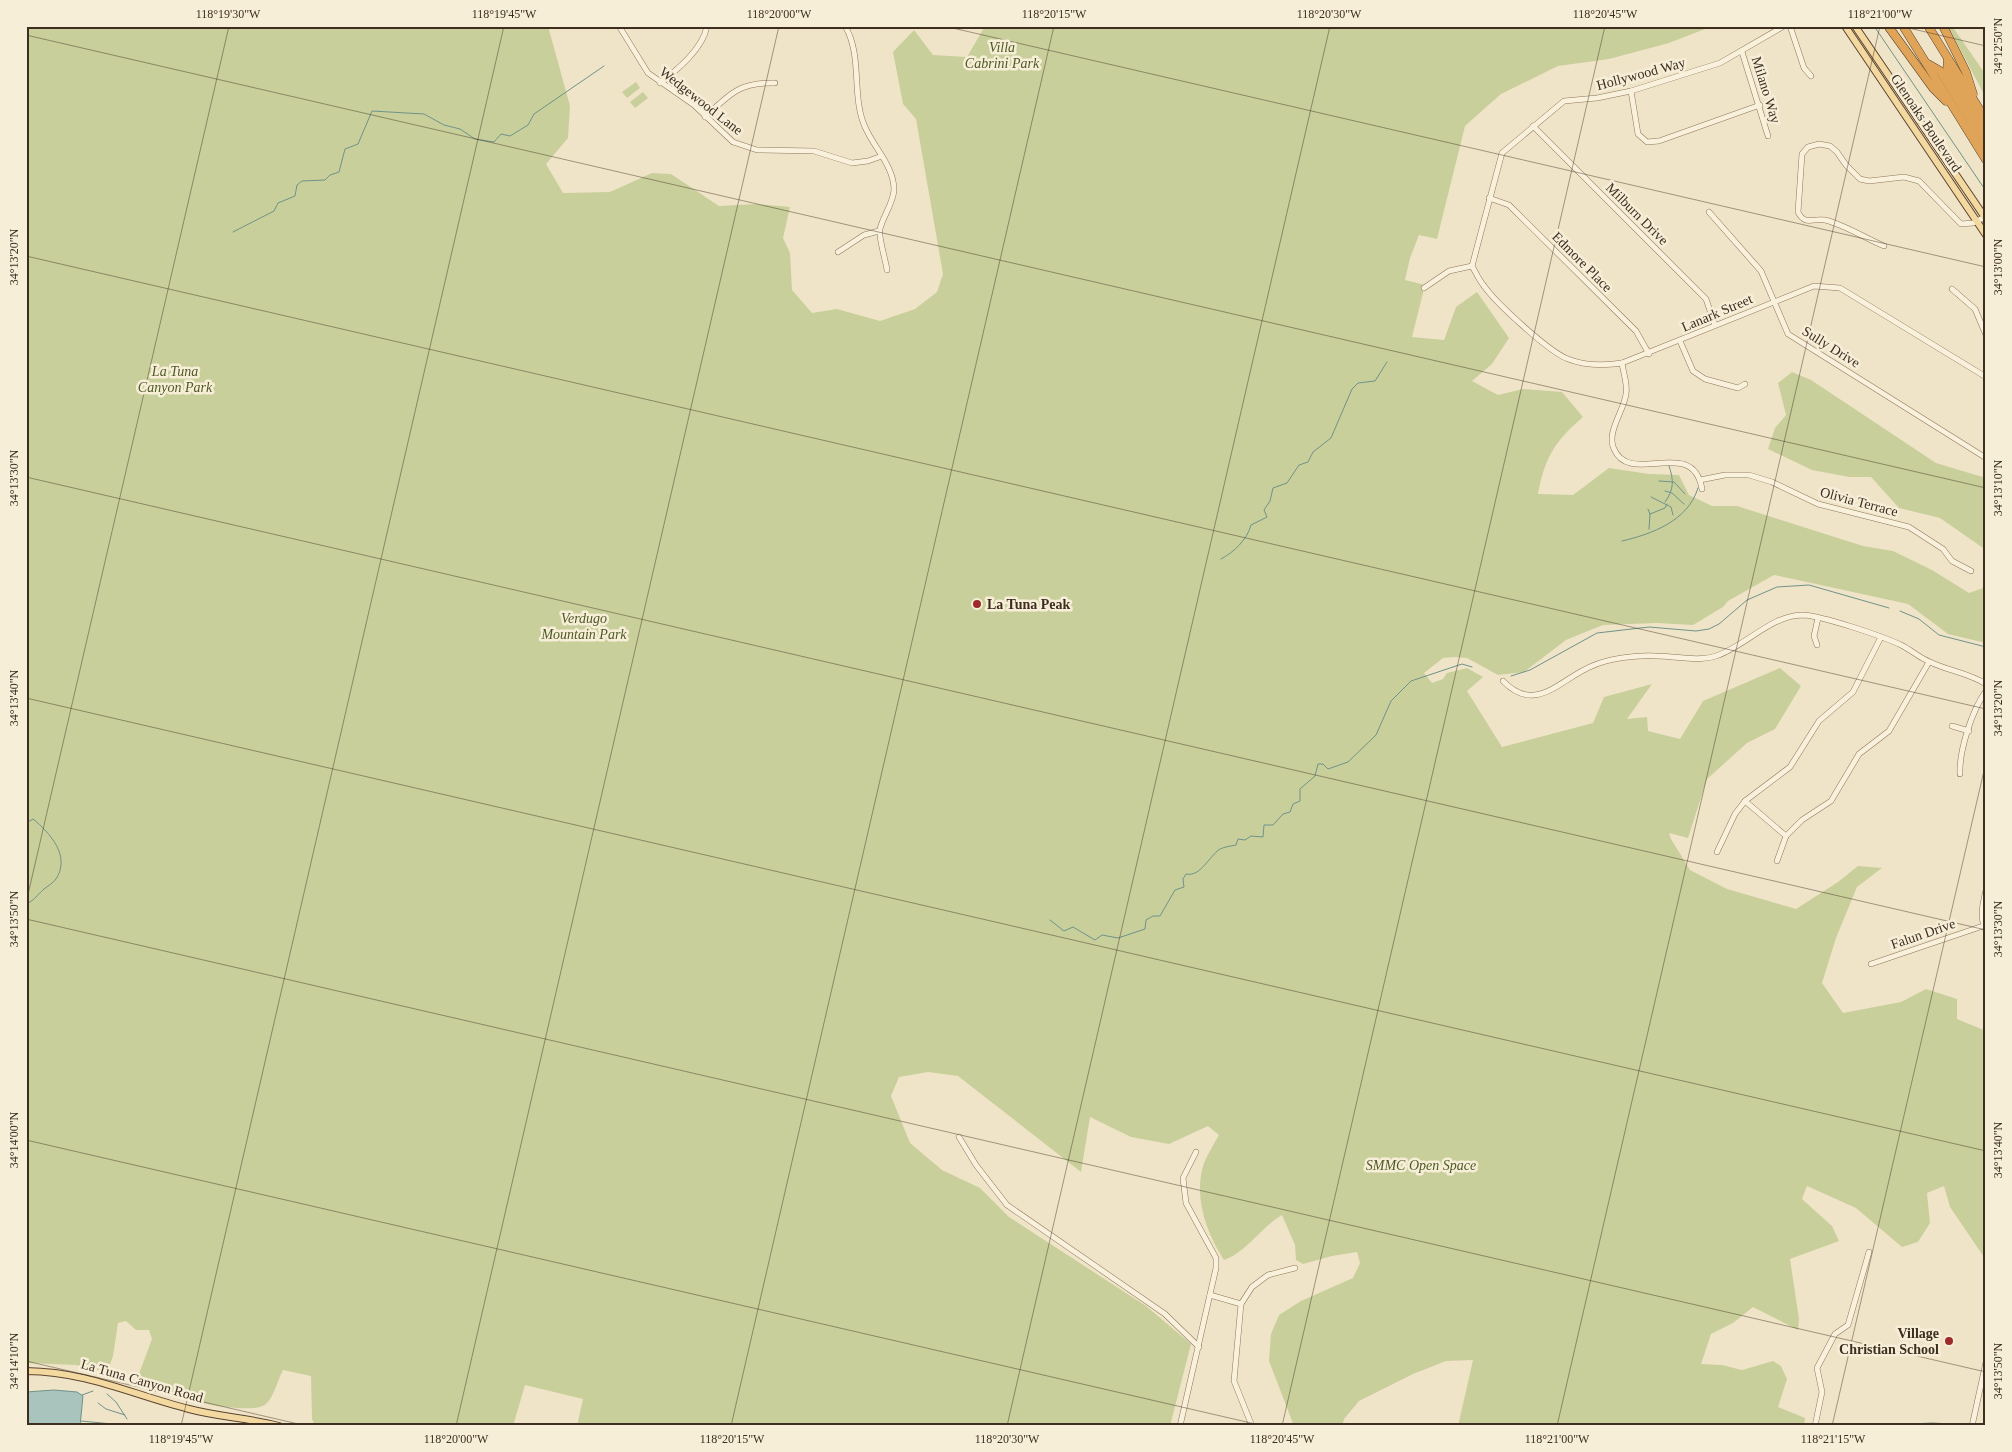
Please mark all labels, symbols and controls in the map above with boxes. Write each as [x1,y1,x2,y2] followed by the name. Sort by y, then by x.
[196,7,261,21] text: 118°19'30"W
[472,7,537,21] text: 118°19'45"W
[747,7,812,21] text: 118°20'00"W
[1022,7,1087,21] text: 118°20'15"W
[1297,7,1362,21] text: 118°20'30"W
[1573,7,1638,21] text: 118°20'45"W
[1848,7,1913,21] text: 118°21'00"W
[1991,17,2005,74] text: 34°12'50"N
[965,40,1040,71] park label: Villa Cabrini Park
[1595,55,1687,93] street label: Hollywood Way
[1749,55,1783,125] street label: Milano Way
[657,64,745,138] street label: Wedgewood Lane
[1888,71,1964,175] street label: Glenoaks Boulevard
[1603,180,1671,248] street label: Milburn Drive
[7,228,21,285] text: 34°13'20"N
[1549,229,1615,295] street label: Edmore Place
[1991,238,2005,295] text: 34°13'00"N
[1679,291,1755,335] street label: Lanark Street
[1799,323,1863,371] street label: Sully Drive
[138,364,213,395] park label: La Tuna Canyon Park
[7,449,21,506] text: 34°13'30"N
[1991,459,2005,516] text: 34°13'10"N
[1818,484,1900,520] street label: Olivia Terrace
[987,597,1070,612] place label: La Tuna Peak
[971,598,983,610] marker: La Tuna Peak
[540,611,627,642] park label: Verdugo Mountain Park
[7,669,21,726] text: 34°13'40"N
[1991,679,2005,736] text: 34°13'20"N
[7,890,21,947] text: 34°13'50"N
[1991,900,2005,957] text: 34°13'30"N
[1889,916,1957,952] street label: Falun Drive
[7,1111,21,1168] text: 34°14'00"N
[1991,1121,2005,1178] text: 34°13'40"N
[1366,1158,1476,1173] park label: SMMC Open Space
[1839,1326,1939,1357] place label: Village Christian School
[7,1332,21,1389] text: 34°14'10"N
[1943,1335,1955,1347] marker: Village Christian School
[1991,1342,2005,1399] text: 34°13'50"N
[79,1356,205,1406] street label: La Tuna Canyon Road
[149,1432,214,1446] text: 118°19'45"W
[424,1432,489,1446] text: 118°20'00"W
[700,1432,765,1446] text: 118°20'15"W
[975,1432,1040,1446] text: 118°20'30"W
[1250,1432,1315,1446] text: 118°20'45"W
[1525,1432,1590,1446] text: 118°21'00"W
[1801,1432,1866,1446] text: 118°21'15"W

